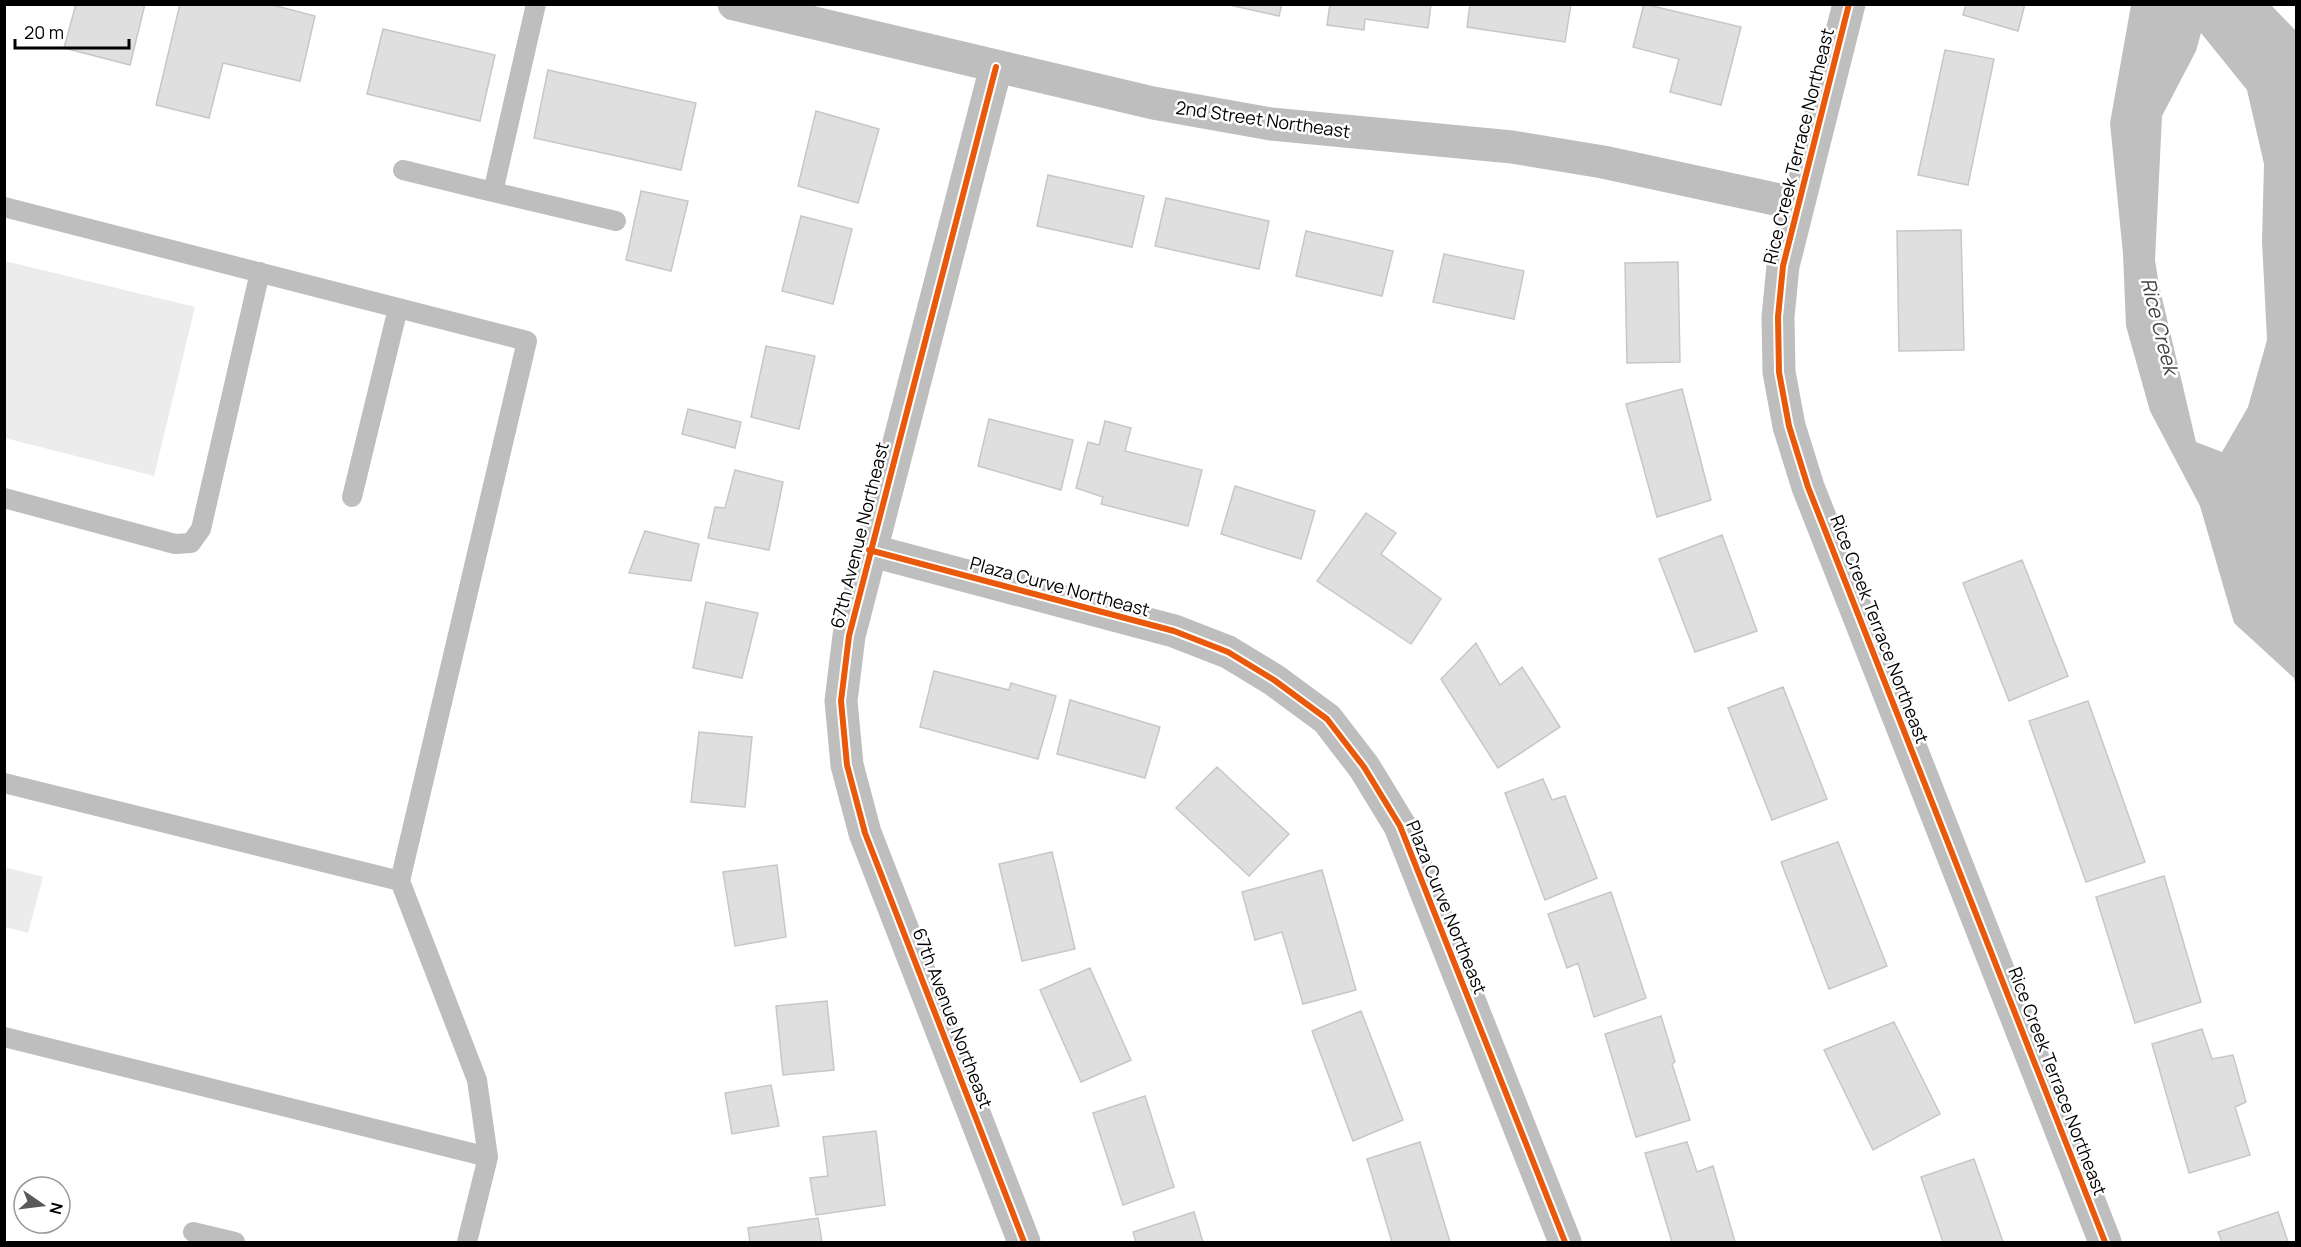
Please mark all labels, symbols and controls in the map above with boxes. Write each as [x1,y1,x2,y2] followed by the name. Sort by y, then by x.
[15,12,129,50] scale bar
[24,20,64,44] text: 20 m
[1757,25,1839,267] street label: Rice Creek Terrace Northeast
[1174,95,1352,143] street label: 2nd Street Northeast
[2135,275,2186,380] water label: Rice Creek
[824,439,894,631] street label: 67th Avenue Northeast
[1825,511,1935,747] street label: Rice Creek Terrace Northeast
[968,550,1152,622] street label: Plaza Curve Northeast
[1401,817,1493,997] street label: Plaza Curve Northeast
[908,924,998,1112] street label: 67th Avenue Northeast
[2003,963,2113,1199] street label: Rice Creek Terrace Northeast
[12,1175,72,1235] north arrow
[44,1200,69,1217] text: N

